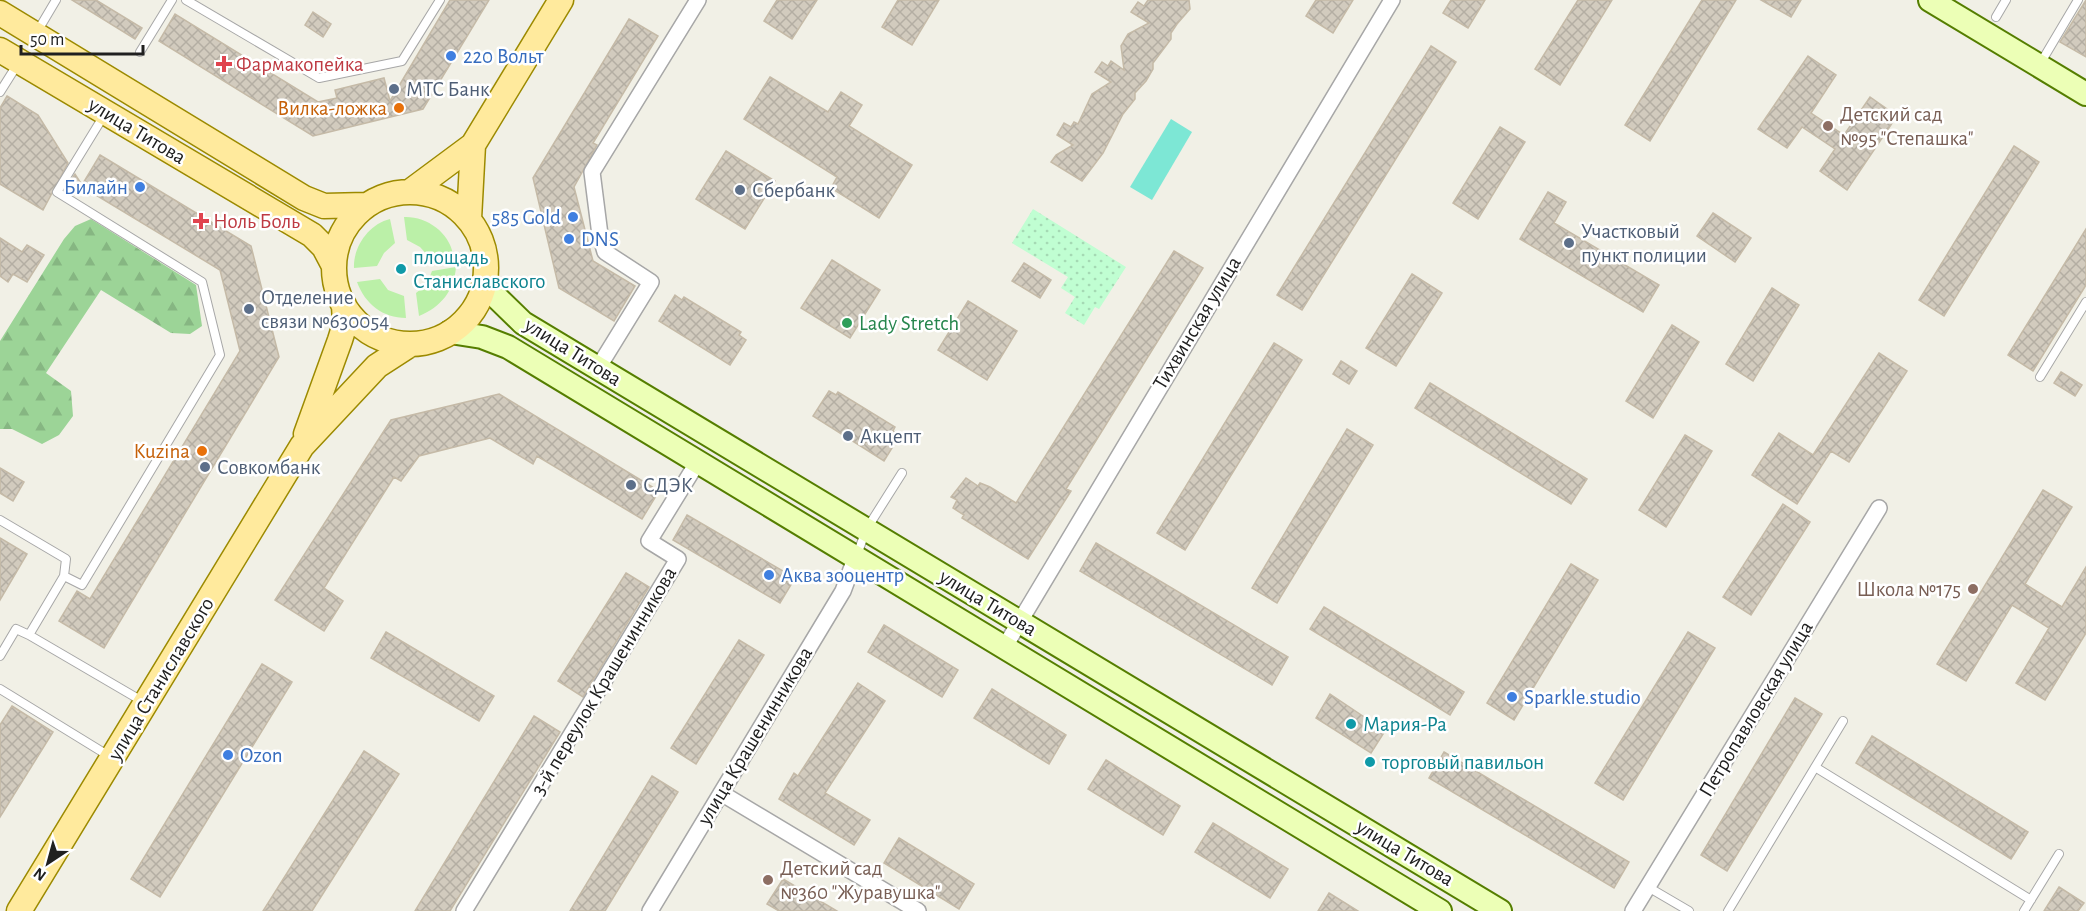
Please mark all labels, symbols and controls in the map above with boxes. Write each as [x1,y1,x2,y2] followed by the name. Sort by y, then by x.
[21,18,142,56] scale bar
[30,31,64,49] text: 50 m
[463,46,544,67] place label: 220 Вольт
[444,49,458,63] marker: 220 Вольт
[236,54,364,75] place label: Фармакопейка
[217,57,231,71] marker: Фармакопейка
[406,79,490,100] place label: МТС Банк
[387,82,401,96] marker: МТС Банк
[84,93,190,168] street label: улица Титова
[277,98,387,119] place label: Вилка-ложка
[392,101,406,115] marker: Вилка-ложка
[1840,104,1974,149] place label: Детский сад №95 "Степашка"
[1821,119,1835,133] marker: Детский сад №95 "Степашка"
[64,177,128,198] place label: Билайн
[133,180,147,194] marker: Билайн
[752,180,835,201] place label: Сбербанк
[733,183,747,197] marker: Сбербанк
[491,207,561,228] place label: 585 Gold
[566,210,580,224] marker: 585 Gold
[213,211,300,232] place label: Ноль Боль
[194,214,208,228] marker: Ноль Боль
[1581,221,1707,266] place label: Участковый пункт полиции
[581,229,619,250] place label: DNS
[562,232,576,246] marker: DNS
[1562,236,1576,250] marker: Участковый пункт полиции
[413,247,545,292] place label: площадь Станиславского
[1149,253,1245,393] street label: Тихвинская улица
[394,262,408,276] marker: площадь Станиславского
[261,287,389,332] place label: Отделение связи №630054
[242,302,256,316] marker: Отделение связи №630054
[859,313,959,334] place label: Lady Stretch
[520,314,625,390] street label: улица Титова
[840,316,854,330] marker: Lady Stretch
[860,426,921,447] place label: Акцепт
[841,429,855,443] marker: Акцепт
[134,441,190,462] place label: Kuzina
[195,444,209,458] marker: Kuzina
[217,457,321,478] place label: Совкомбанк
[198,460,212,474] marker: Совкомбанк
[643,475,693,496] place label: СДЭК
[624,478,638,492] marker: СДЭК
[528,563,681,799] street label: 3-й переулок Крашенинникова
[781,565,904,586] place label: Аква зооцентр
[935,565,1041,640] street label: улица Титова
[762,568,776,582] marker: Аква зооцентр
[1856,579,1961,600] place label: Школа №175
[1966,582,1980,596] marker: Школа №175
[104,594,218,765] street label: улица Станиславского
[1695,617,1817,801] street label: Петропавловская улица
[693,643,817,829] street label: улица Крашенинникова
[1524,687,1641,708] place label: Sparkle.studio
[1505,690,1519,704] marker: Sparkle.studio
[1363,714,1447,735] place label: Мария-Ра
[1344,717,1358,731] marker: Мария-Ра
[240,745,283,766] place label: Ozon
[221,748,235,762] marker: Ozon
[1381,752,1544,773] place label: торговый павильон
[1363,755,1377,769] marker: торговый павильон
[1352,815,1458,890] street label: улица Титова
[18,833,78,893] north arrow
[780,858,941,903] place label: Детский сад №360 "Журавушка"
[31,865,49,884] text: N
[761,873,775,887] marker: Детский сад №360 "Журавушка"

